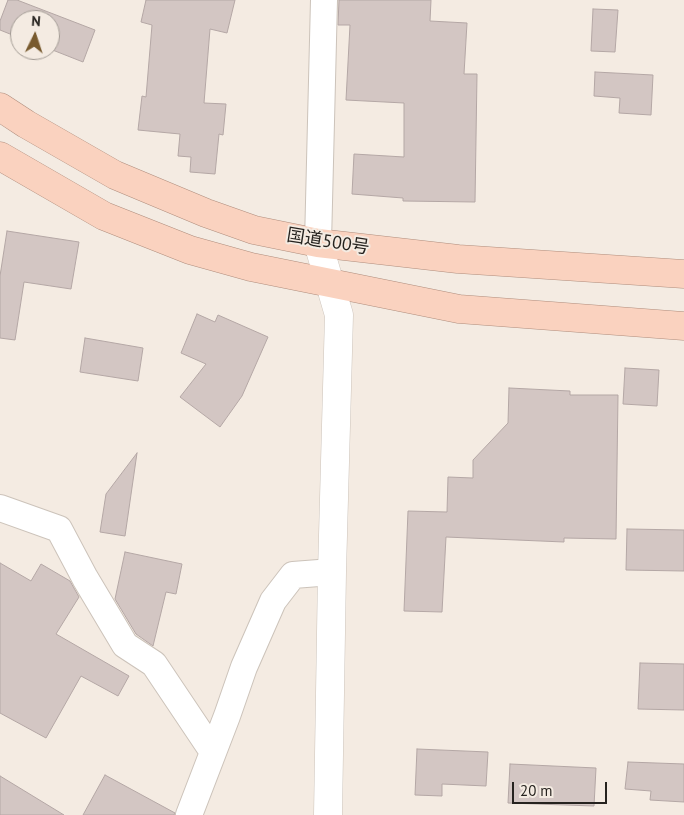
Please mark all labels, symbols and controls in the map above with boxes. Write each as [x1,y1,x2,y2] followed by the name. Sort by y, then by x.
[10,10,60,60] north arrow
[31,12,41,30] text: N
[285,225,371,259] street label: 国道500号
[514,772,609,804] scale bar
[520,781,553,800] text: 20 m

